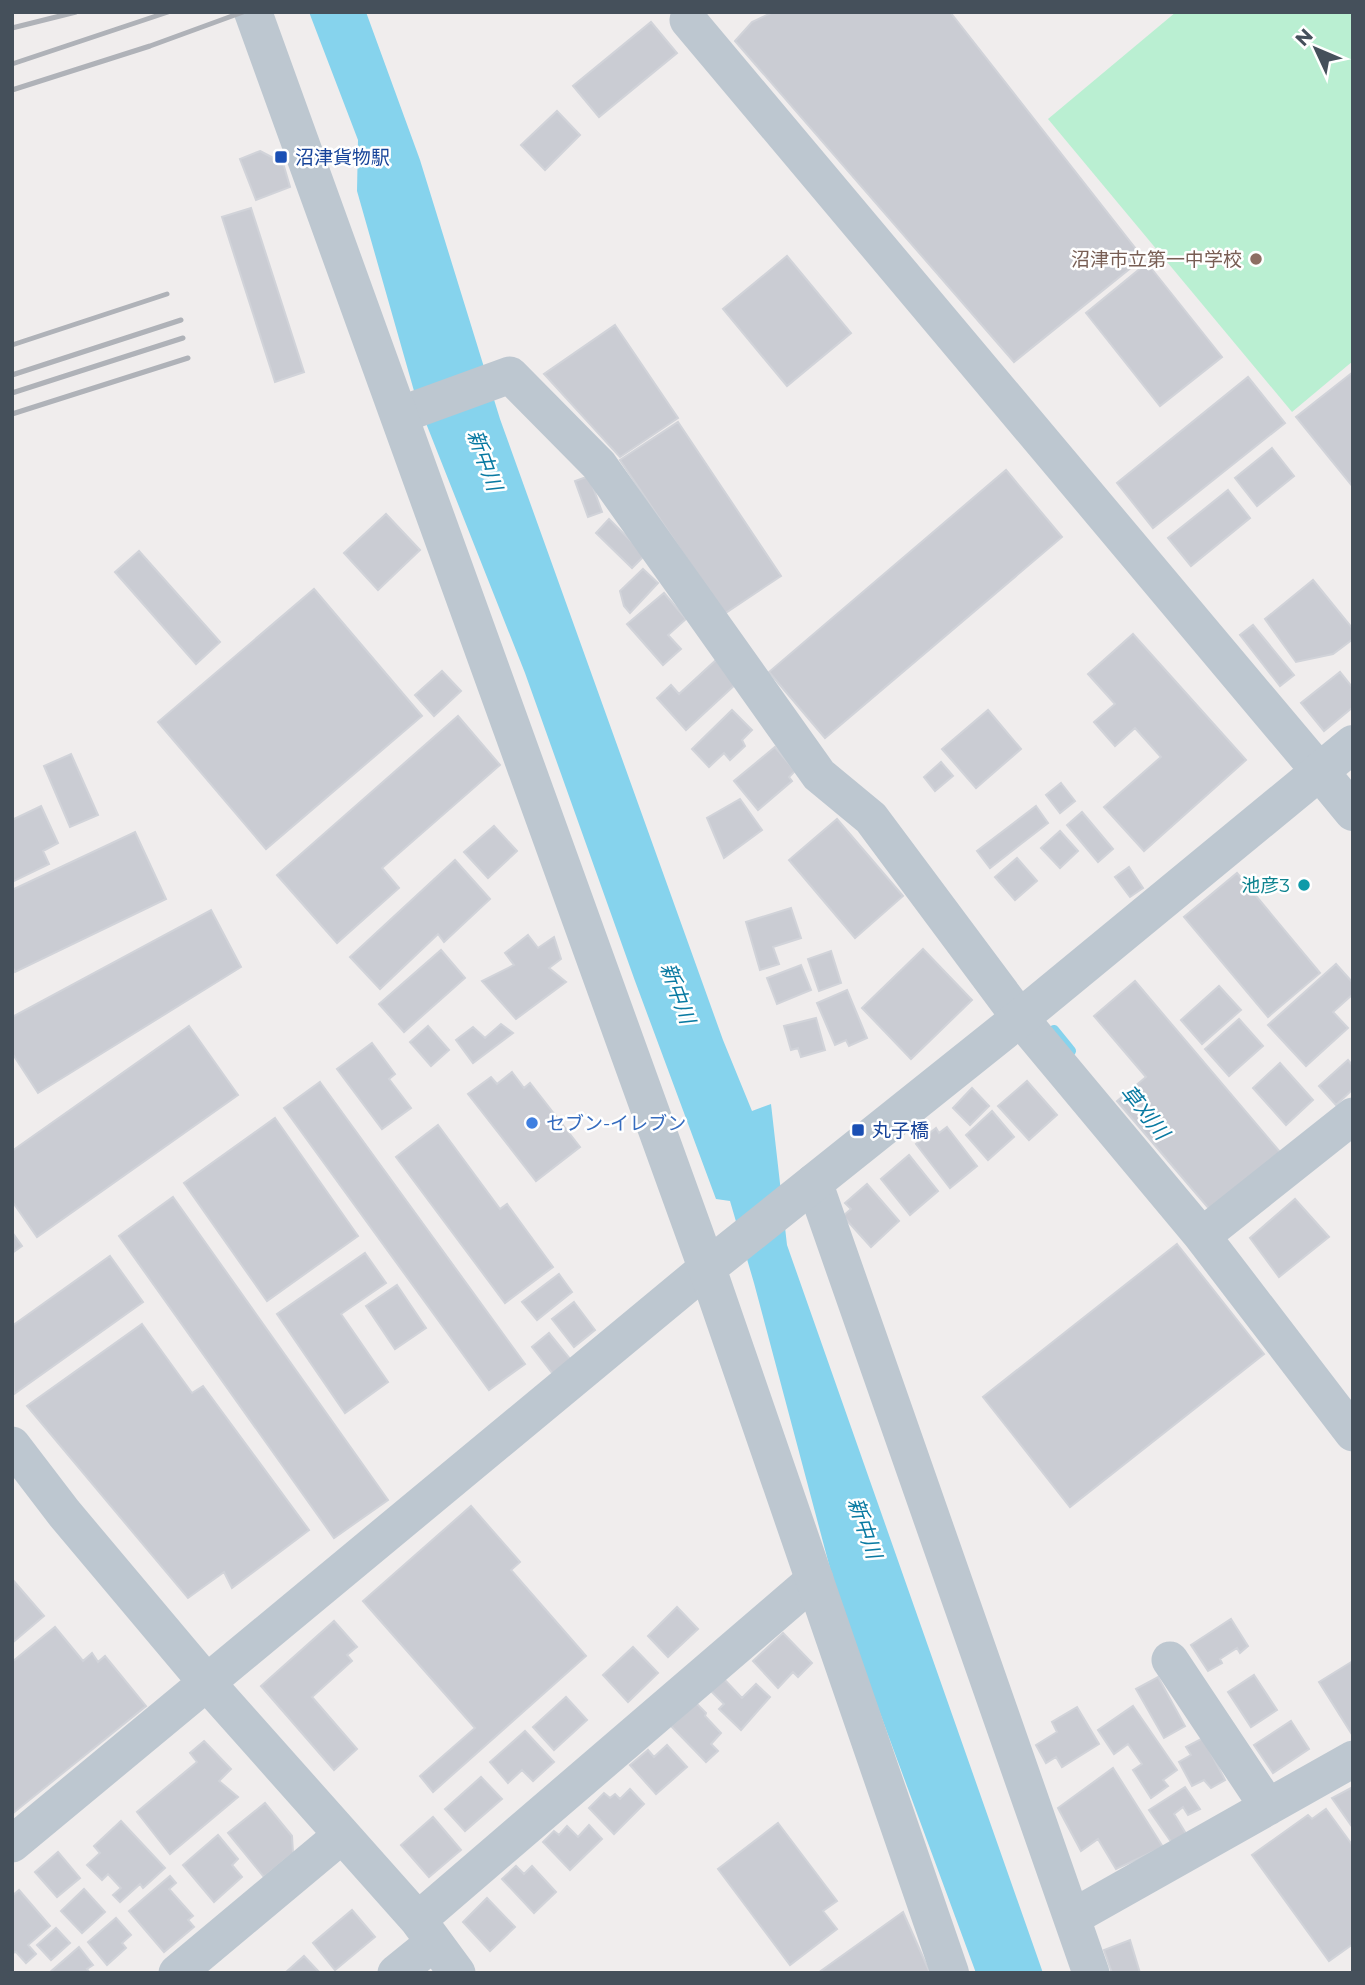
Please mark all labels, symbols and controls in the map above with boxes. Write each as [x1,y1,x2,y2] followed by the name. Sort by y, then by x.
[1281,14,1351,84] north arrow
[1291,24,1318,51] text: N
[295,146,390,169] place label: 沼津貨物駅
[273,149,289,165] marker: 沼津貨物駅
[1071,248,1242,271] place label: 沼津市立第一中学校
[1248,251,1264,267] marker: 沼津市立第一中学校
[462,426,508,496] water label: 新中川
[1241,874,1290,897] place label: 池彦3
[1296,877,1312,893] marker: 池彦3
[655,959,701,1029] water label: 新中川
[1115,1080,1176,1146] water label: 草刈川
[546,1112,686,1135] place label: セブン-イレブン
[524,1115,540,1131] marker: セブン-イレブン
[872,1119,929,1142] place label: 丸子橋
[850,1122,866,1138] marker: 丸子橋
[843,1494,888,1564] water label: 新中川

